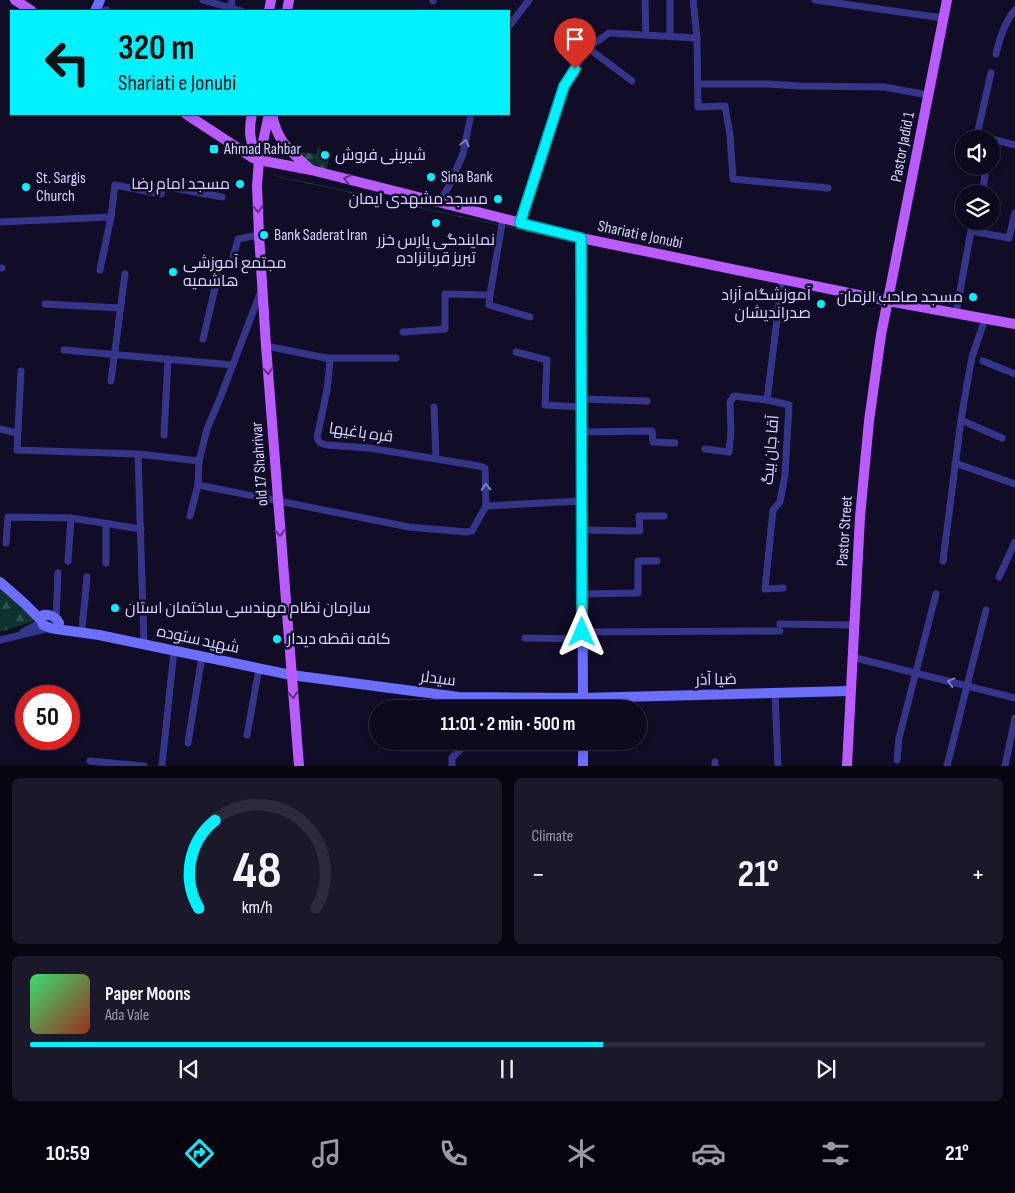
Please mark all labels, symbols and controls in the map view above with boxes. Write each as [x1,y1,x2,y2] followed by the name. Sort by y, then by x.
[554,18,596,69] pin
[561,25,589,53] icon: arrive
[118,27,194,70] text: 320 m
[35,30,100,95] icon: left
[118,70,236,97] text: Shariati e Jonubi
[887,110,919,184] street label: Pastor Jadid 1
[955,130,1000,230] map controls
[955,130,1000,175] button: sound
[459,138,470,147] one-way arrow
[223,140,302,159] place label: Ahmad Rahbar
[208,143,220,155] marker: Ahmad Rahbar
[335,146,426,165] place label: شیرینی فروش
[319,149,331,161] marker: شیرینی فروش
[441,168,493,187] place label: Sina Bank
[36,169,86,206] place label: St. Sargis Church
[425,171,437,183] marker: Sina Bank
[343,174,352,185] one-way arrow
[131,175,230,195] place label: مسجد امام رضا
[234,178,246,190] marker: مسجد امام رضا
[20,181,32,193] marker: St. Sargis Church
[955,185,1000,230] button: layers
[348,190,488,209] place label: مسجد مشهدی ایمان
[492,193,504,205] marker: مسجد مشهدی ایمان
[252,205,263,213] one-way arrow
[430,217,442,229] marker: نمایندگی پارس خزر تبریز قربانزاده
[596,217,684,253] street label: Shariati e Jonubi
[274,226,367,245] place label: Bank Saderat Iran
[258,229,270,241] marker: Bank Saderat Iran
[376,231,495,268] place label: نمایندگی پارس خزر تبریز قربانزاده
[183,254,286,291] place label: مجتمع آموزشی هاشمیه
[167,266,179,278] marker: مجتمع آموزشی هاشمیه
[721,286,812,323] place label: آموزشگاه آزاد صدراندیشان
[837,288,963,307] place label: مسجد صاحب الزمان
[967,291,979,303] marker: مسجد صاحب الزمان
[815,298,827,310] marker: آموزشگاه آزاد صدراندیشان
[262,367,273,375] one-way arrow
[758,414,784,486] street label: آقا جان بیگ
[328,419,394,447] street label: قره باغیها
[248,421,272,507] street label: old 17 Shahrivar
[480,483,491,491] one-way arrow
[833,495,857,567] street label: Pastor Street
[274,529,285,537] one-way arrow
[125,599,371,619] place label: سازمان نظام مهندسی ساختمان استان
[109,602,121,614] marker: سازمان نظام مهندسی ساختمان استان
[555,605,607,657] position arrow
[155,622,241,658] street label: شهید ستوده
[286,630,391,649] place label: کافه نقطه دیدار
[271,633,283,645] marker: کافه نقطه دیدار
[418,667,457,691] street label: سیدلر
[694,670,737,690] street label: ضیا آذر
[946,677,955,688] one-way arrow
[15,685,80,750] speed limit sign: 50
[287,691,298,699] one-way arrow
[441,713,575,736] text: 11:01 · 2 min · 500 m
[532,827,573,846] text: Climate
[232,840,281,903] text: 48
[738,852,779,897] text: 21°
[532,858,545,891] text: −
[971,858,985,891] text: +
[241,897,272,918] text: km/h
[105,983,191,1006] text: Paper Moons
[105,1006,149,1025] text: Ada Vale
[175,1055,203,1083] icon: previous
[493,1055,521,1083] icon: pause
[812,1055,840,1083] icon: next
[182,1136,217,1171] icon: directions
[309,1136,344,1171] icon: music
[436,1136,471,1171] icon: phone
[564,1136,599,1171] icon: climate
[691,1136,726,1171] icon: car
[818,1136,853,1171] icon: filters
[46,1140,90,1167] text: 10:59
[945,1140,969,1167] text: 21°

